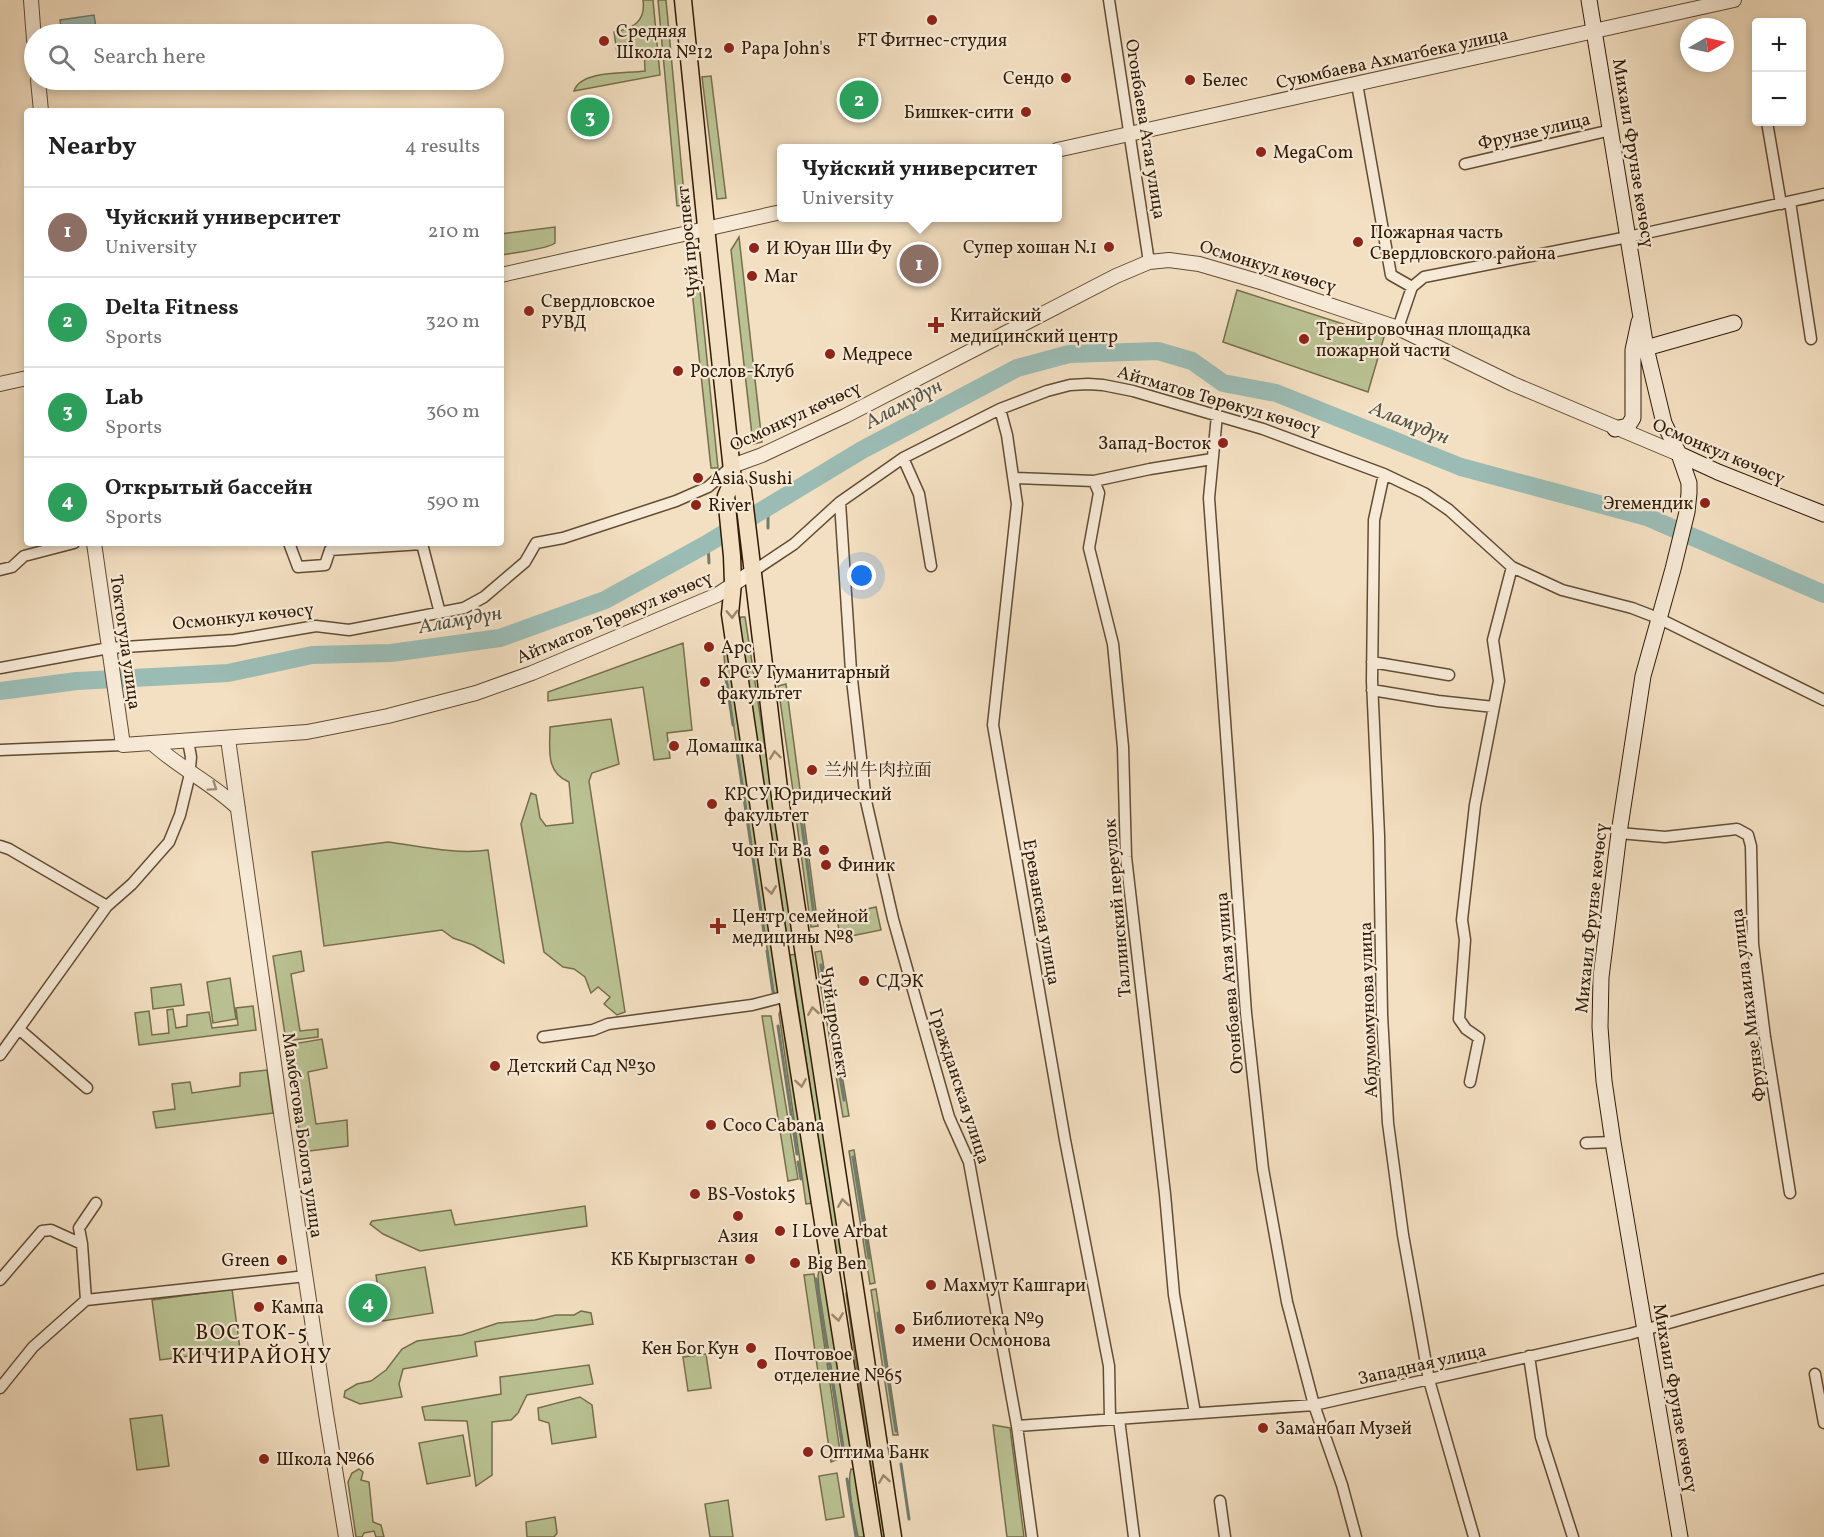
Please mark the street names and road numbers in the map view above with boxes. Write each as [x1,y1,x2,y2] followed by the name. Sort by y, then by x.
[1274,23,1511,96] street label: Суюмбаева Ахматбека улица
[1118,37,1171,221] street label: Огонбаева Атая улица
[1605,57,1660,250] street label: Михаил Фрунзе көчөсү
[1476,107,1593,158] street label: Фрунзе улица
[671,185,708,299] street label: Чуй проспект
[1196,235,1340,300] street label: Осмонкул көчөсү
[1114,360,1324,443] street label: Айтматов Төрөкул көчөсү
[726,376,866,459] street label: Осмонкул көчөсү
[1648,413,1789,492] street label: Осмонкул көчөсү
[513,566,717,671] street label: Айтматов Төрөкул көчөсү
[103,573,146,711] street label: Токтогула улица
[171,598,316,637] street label: Осмонкул көчөсү
[1098,817,1139,998] street label: Таллинский переулок
[1570,821,1615,1015] street label: Михаил Фрунзе көчөсү
[1015,837,1066,987] street label: Ереванская улица
[1210,891,1251,1075] street label: Огонбаева Атая улица
[1725,907,1774,1103] street label: Фрунзе Михаила улица
[1354,921,1385,1099] street label: Абдумомунова улица
[812,965,855,1080] street label: Чуй проспект
[922,1006,996,1167] street label: Гражданская улица
[275,1031,328,1240] street label: Мамбетова Болота улица
[1646,1302,1704,1495] street label: Михаил Фрунзе көчөсү
[1356,1339,1489,1392] street label: Западная улица

